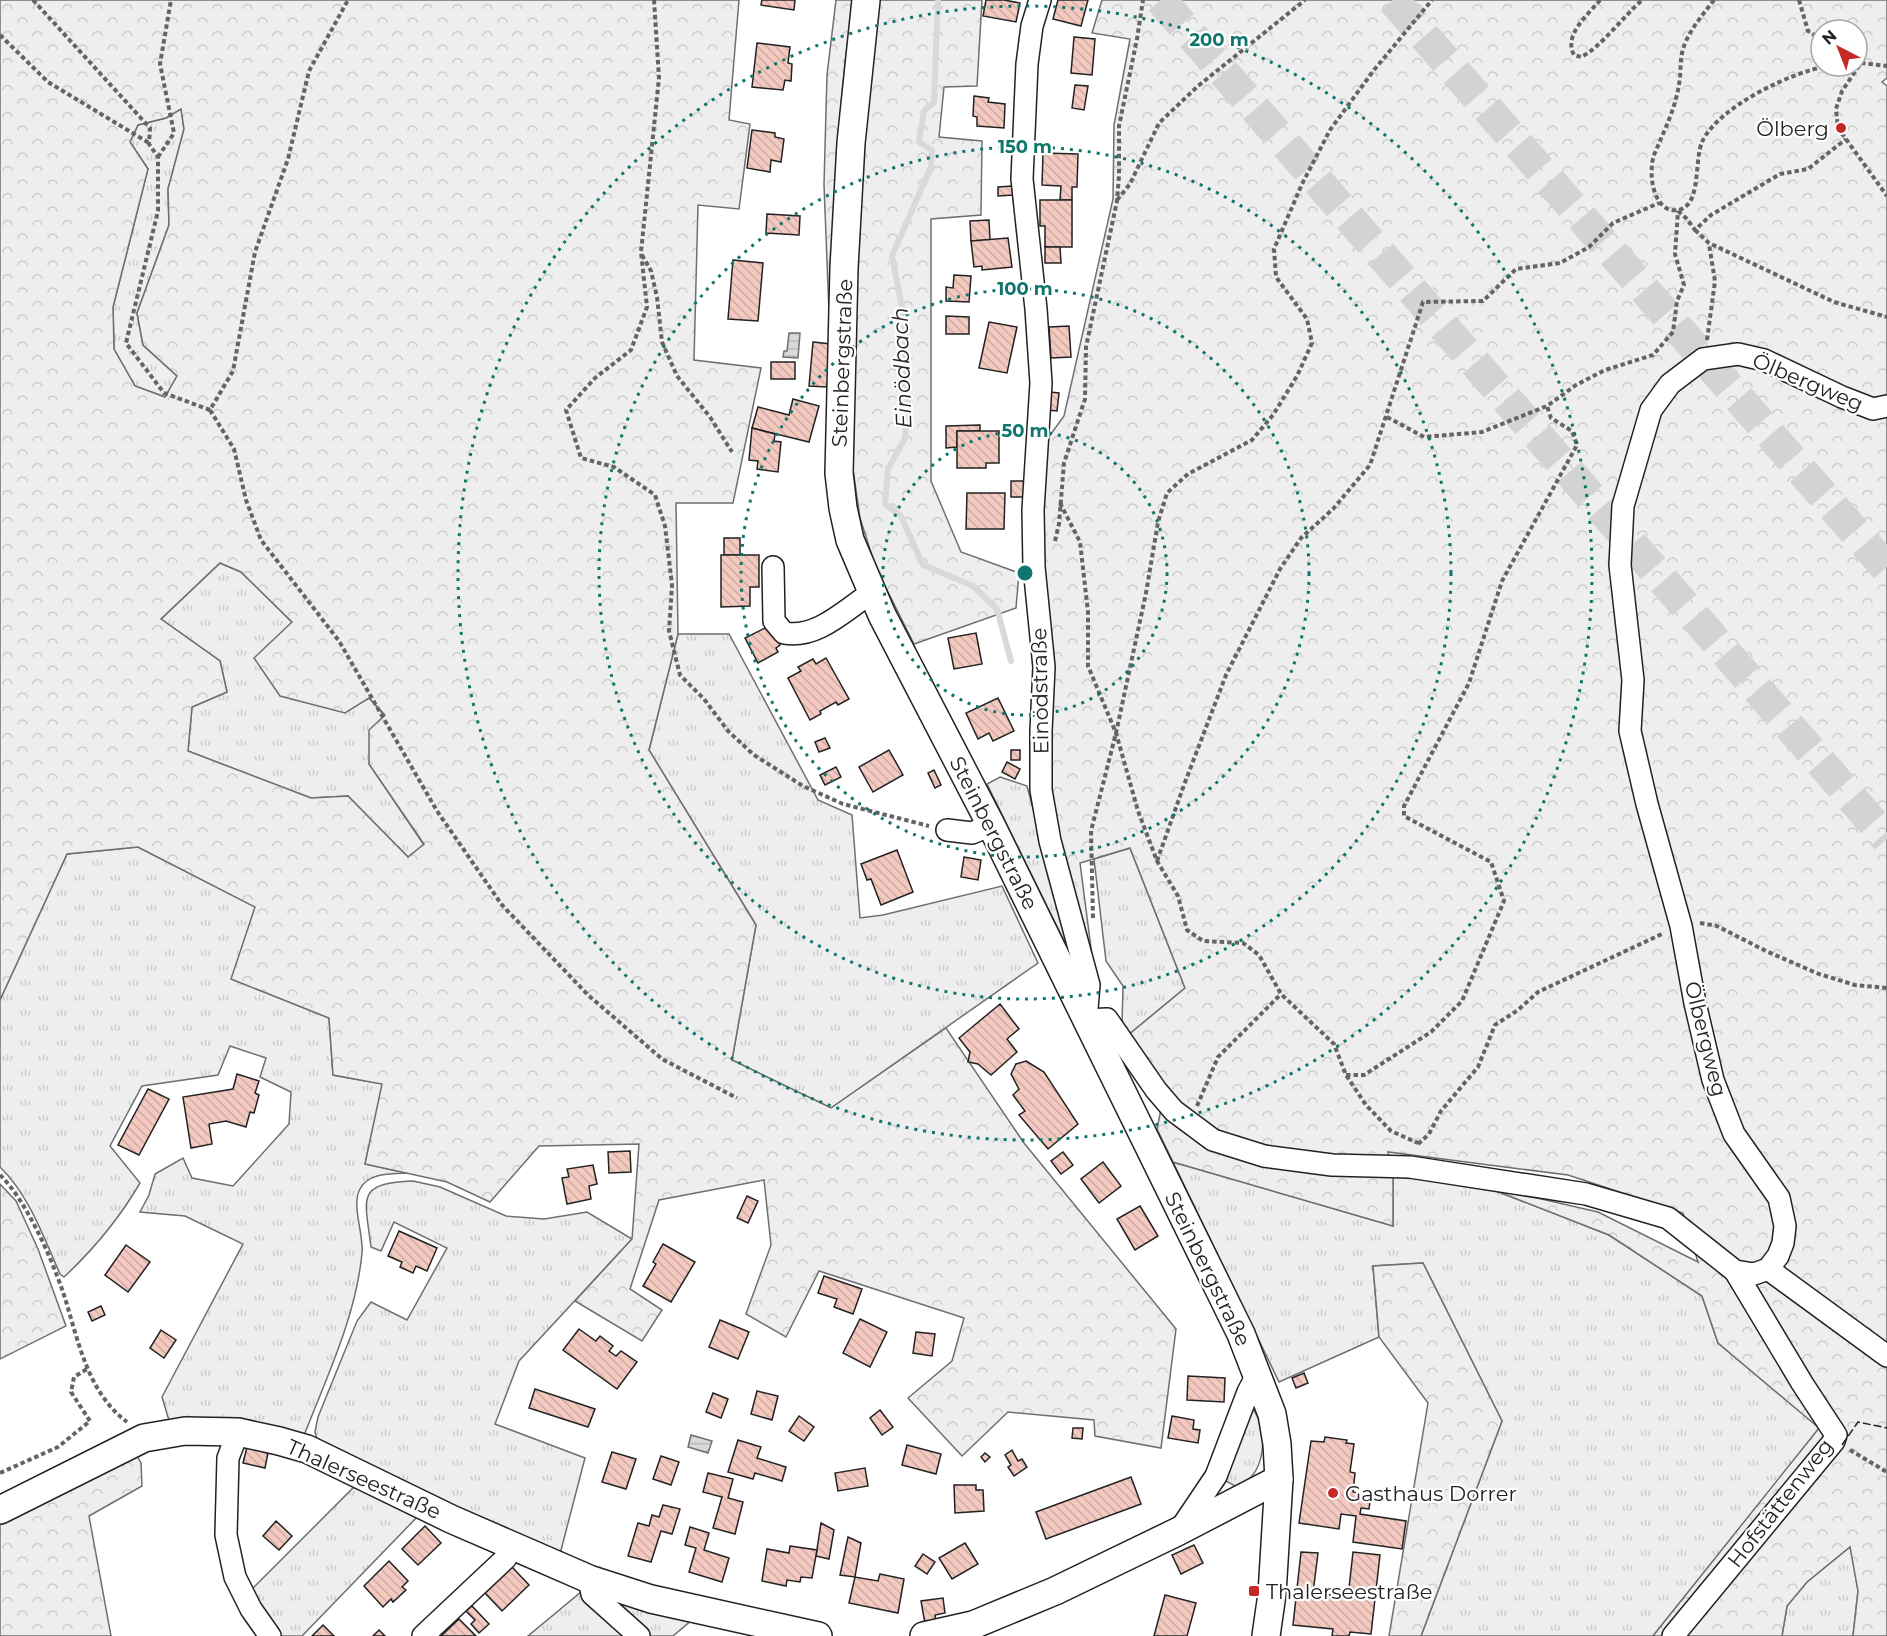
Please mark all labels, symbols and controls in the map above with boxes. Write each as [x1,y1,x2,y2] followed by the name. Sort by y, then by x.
[1809,18,1869,78] north arrow
[1818,26,1840,49] text: N
[1189,29,1249,51] text: 200 m
[1756,116,1829,141] place label: Ölberg
[1834,121,1848,135] marker: Ölberg
[998,136,1052,158] text: 150 m
[827,278,857,448] street label: Steinbergstraße
[997,278,1053,300] text: 100 m
[886,307,918,429] water label: Einödbach
[1749,347,1867,417] street label: Ölbergweg
[1002,420,1048,442] text: 50 m
[1015,563,1035,583] centre of rings
[1026,627,1054,755] street label: Einödstraße
[945,752,1043,914] street label: Steinbergstraße
[1680,979,1732,1099] street label: Ölbergweg
[1160,1188,1256,1350] street label: Steinbergstraße
[283,1434,445,1524] street label: Thalerseestraße
[1722,1434,1838,1572] street label: Hofstättenweg
[1345,1481,1517,1506] place label: Gasthaus Dorrer
[1326,1486,1340,1500] marker: Gasthaus Dorrer
[1266,1579,1432,1604] place label: Thalerseestraße
[1247,1584,1261,1598] marker: Thalerseestraße

